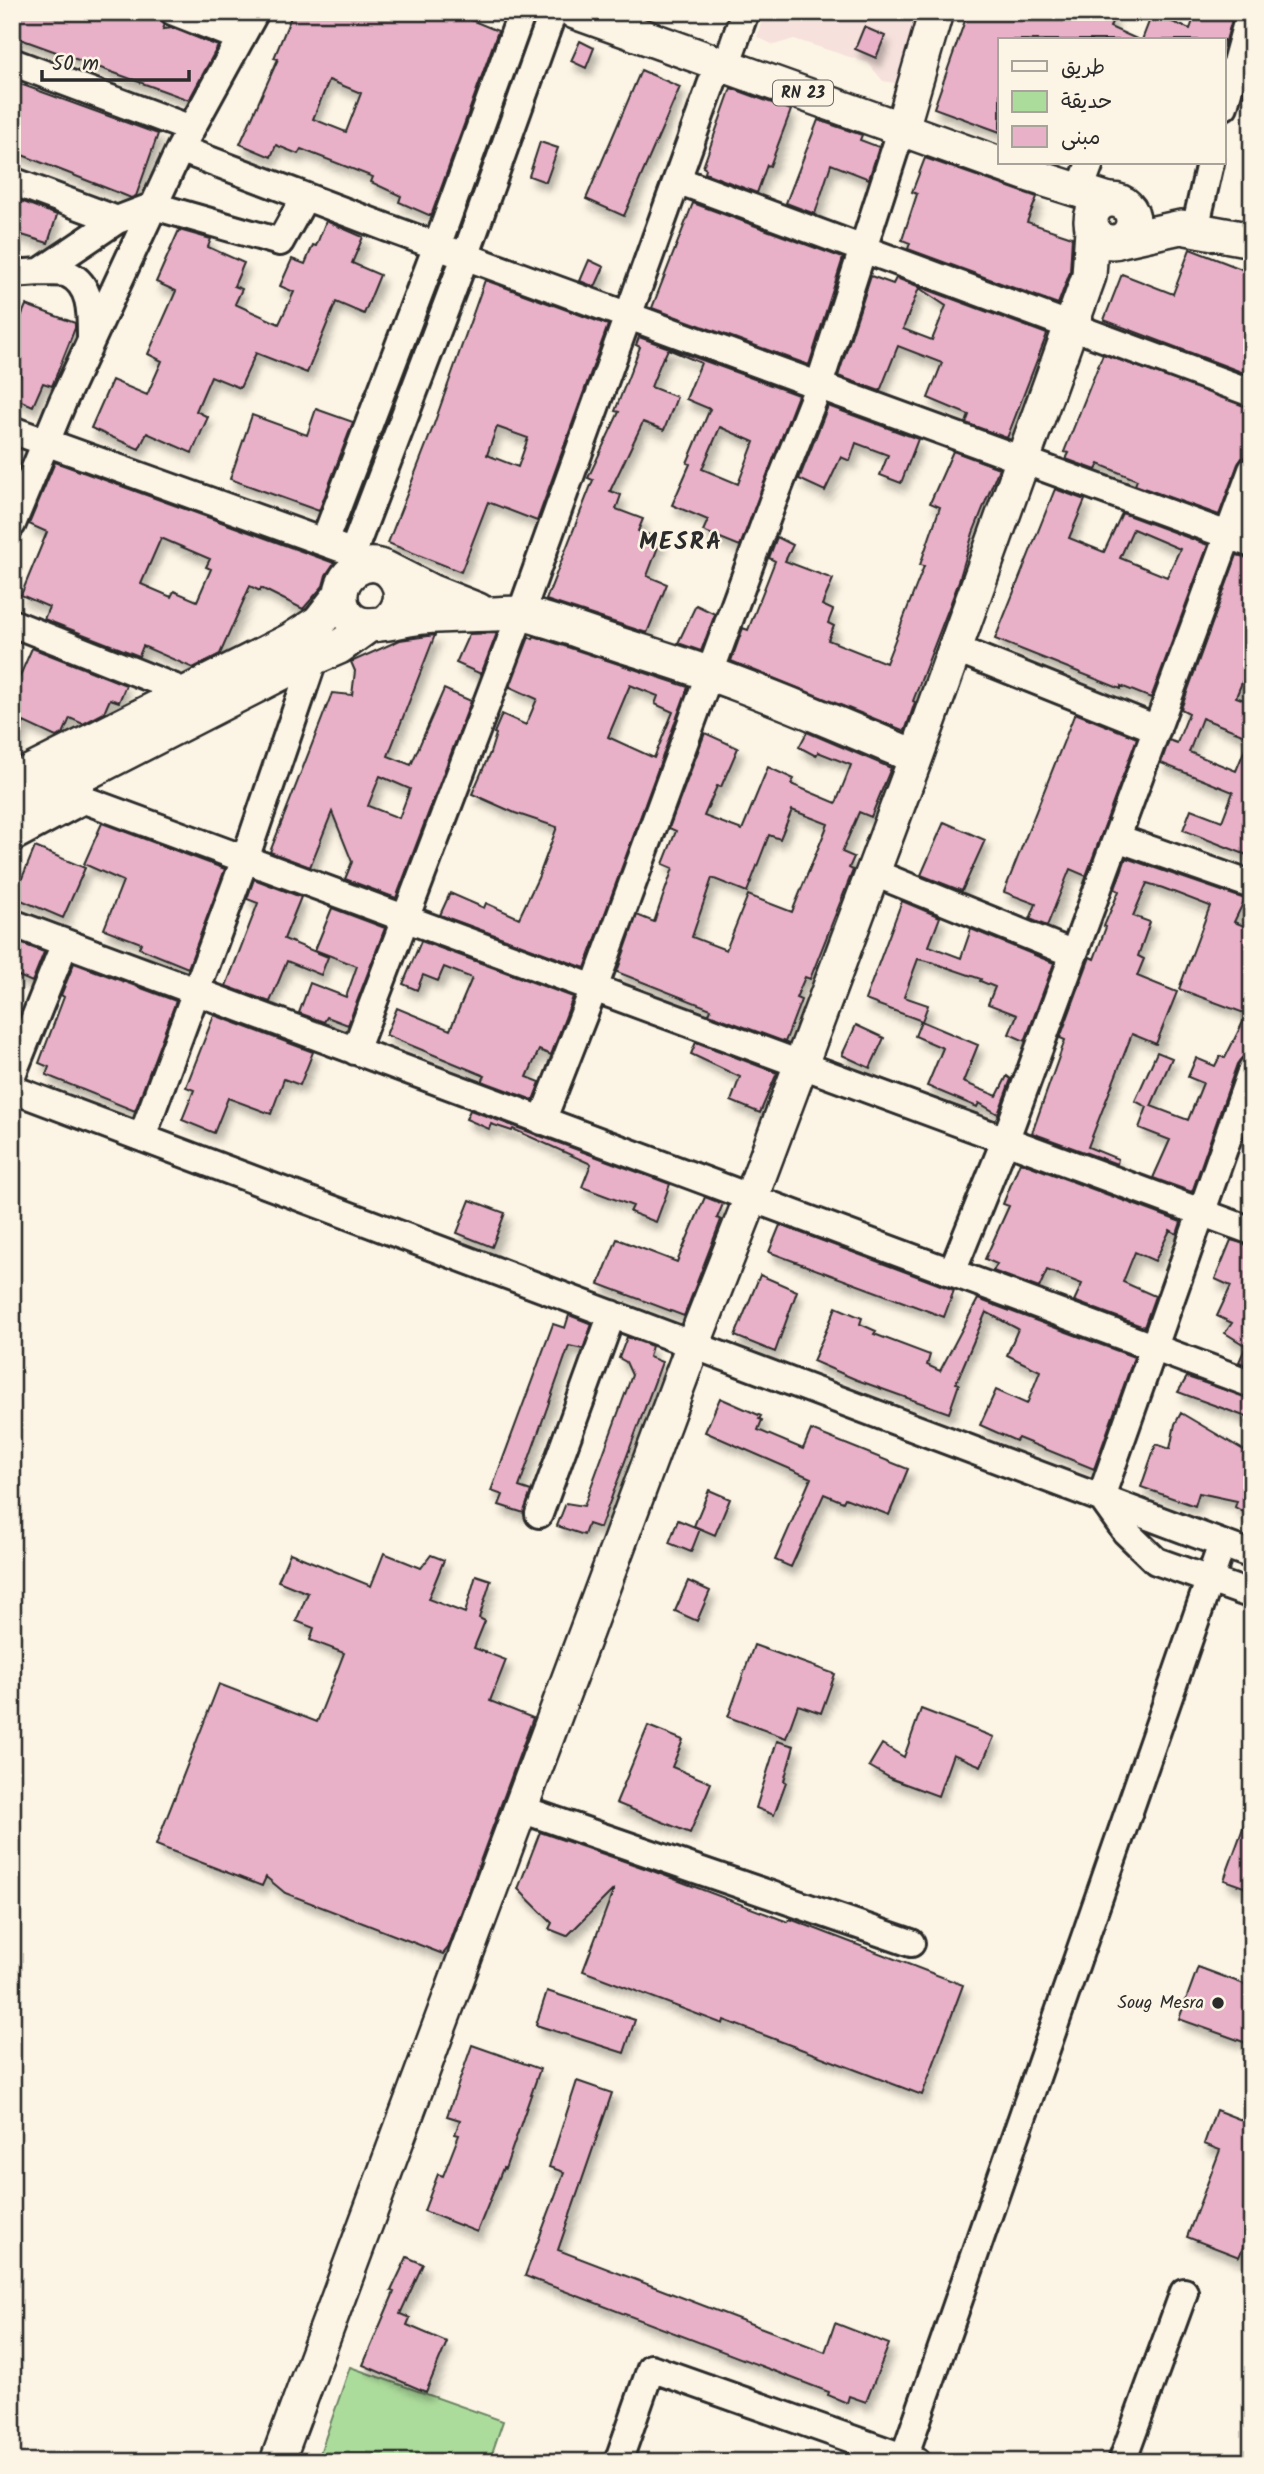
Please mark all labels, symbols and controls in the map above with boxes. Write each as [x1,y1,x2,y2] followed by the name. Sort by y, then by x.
[42,38,189,82] scale bar
[998,38,1226,164] legend
[52,48,99,81] text: 50 m
[1061,52,1105,85] text: طريق
[773,80,833,106] road number: RN 23
[1061,86,1112,119] text: حديقة
[1061,122,1100,155] text: مبنى
[639,523,723,562] district label: MESRA
[1117,1989,1204,2018] place label: Soug Mesra
[1210,1995,1226,2011] marker: Soug Mesra

